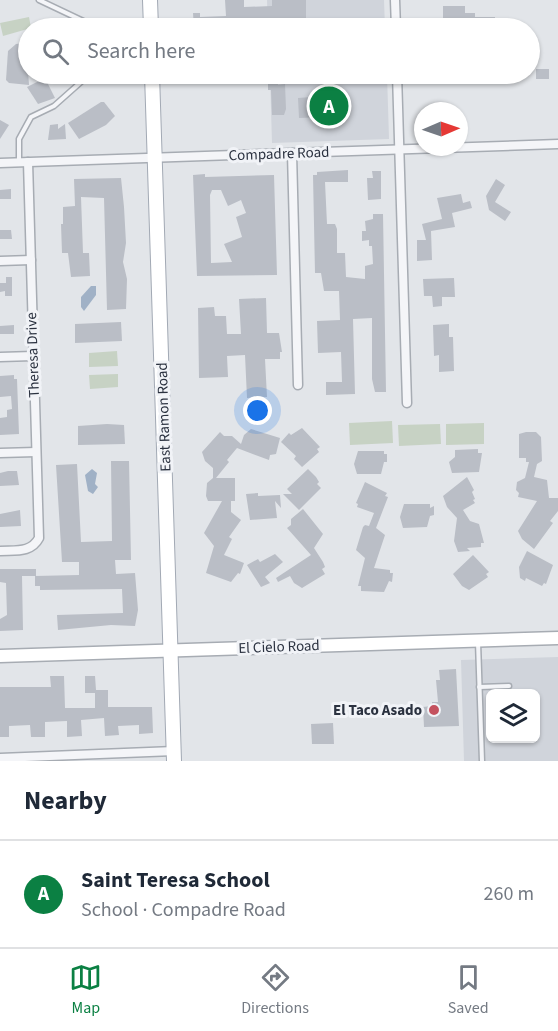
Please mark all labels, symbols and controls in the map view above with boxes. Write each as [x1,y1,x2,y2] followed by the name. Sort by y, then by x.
[18,18,540,84] search box
[39,35,72,68] icon: search
[87,35,195,67] text: Search here
[310,84,348,128] pin: A
[414,102,468,156] north arrow
[228,142,330,166] street label: Compadre Road
[21,312,45,398] street label: Theresa Drive
[152,362,176,472] street label: East Ramon Road
[243,396,272,425] your location
[238,635,320,659] street label: El Cielo Road
[486,689,540,743] map controls
[486,689,540,743] button: layers
[333,700,422,721] place label: El Taco Asado
[427,703,441,717] marker: El Taco Asado
[24,782,107,819] text: Nearby
[81,864,270,896] text: Saint Teresa School
[38,880,49,908] text: A
[484,880,534,908] text: 260 m
[81,896,286,924] text: School · Compadre Road
[69,961,102,1019] tab: Map
[241,961,309,1019] tab: Directions
[448,961,489,1019] tab: Saved

